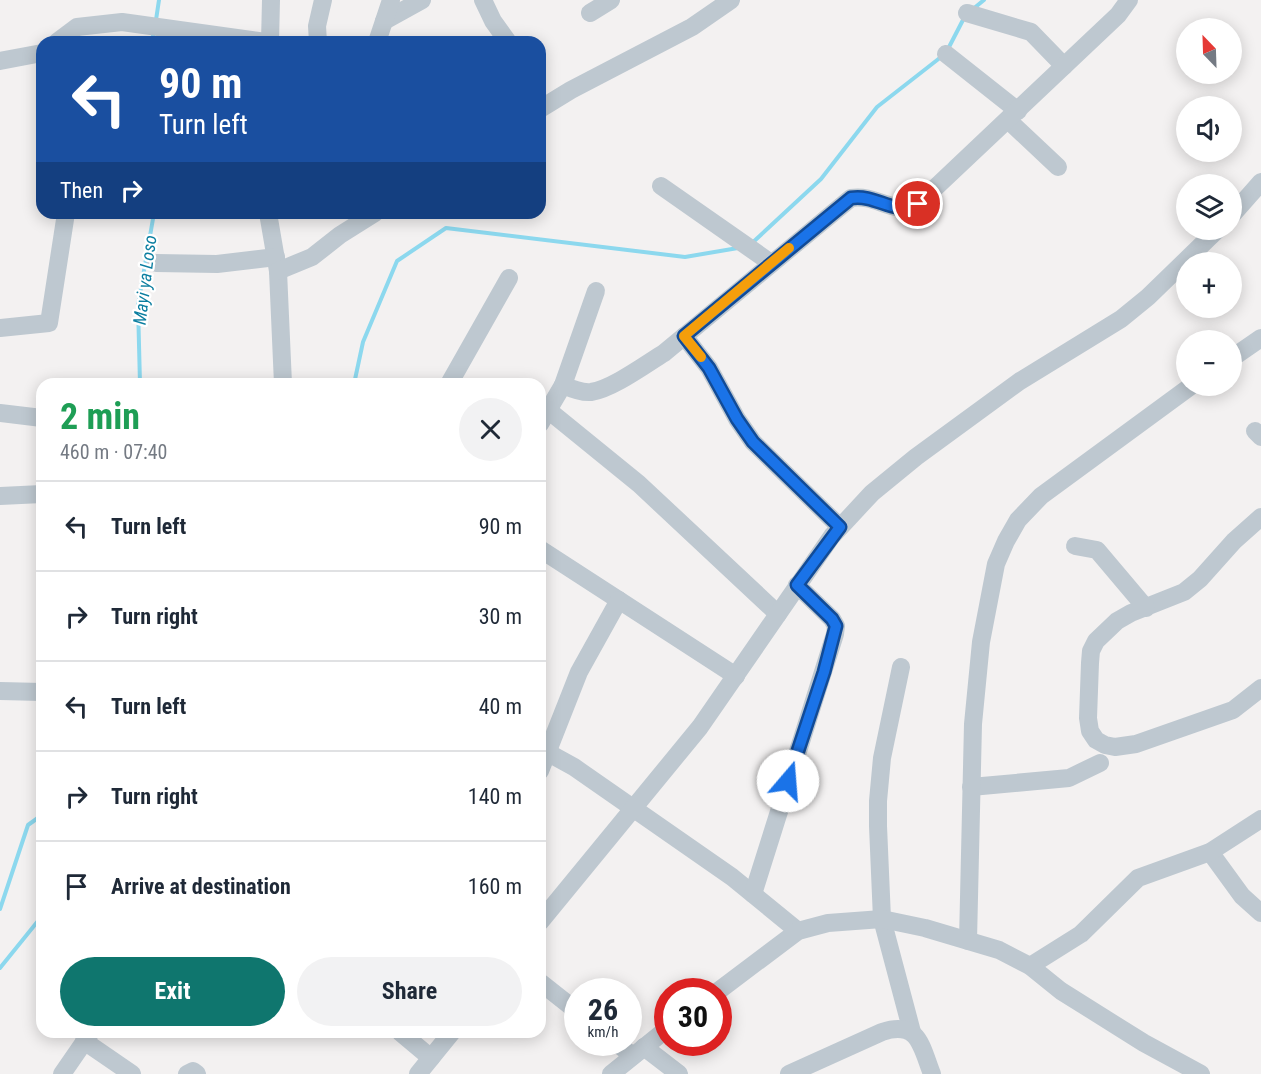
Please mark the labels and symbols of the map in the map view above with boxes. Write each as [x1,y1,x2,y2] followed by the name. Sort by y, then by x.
[1176,18,1242,84] north arrow
[892,178,943,229] pin
[129,234,160,326] water label: Mayi ya Loso
[756,749,820,813] position arrow
[654,978,732,1056] speed limit sign: 30

